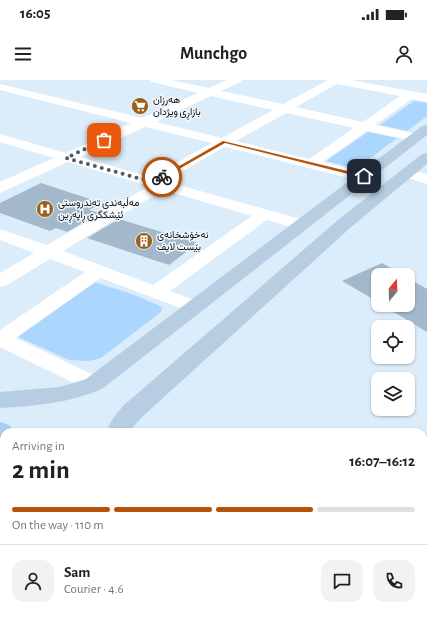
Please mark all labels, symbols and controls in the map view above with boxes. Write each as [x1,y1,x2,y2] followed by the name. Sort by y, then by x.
[20,6,50,21] text: 16:05
[12,43,34,65] icon: menu
[393,43,415,65] icon: person
[180,45,247,63] text: Munchgo
[153,95,201,120] place label: ھەرزان بازاڕی ویژدان
[130,96,150,116] supermarket icon: ھەرزان بازاڕی ویژدان
[87,123,121,157] pin
[93,129,115,151] icon: bag
[142,157,182,197] courier
[347,159,381,193] pin
[353,165,375,187] icon: home
[151,166,173,188] icon: bike
[58,196,139,223] place label: مەڵبەندی تەندروستی ئێشکگری ڕاپەڕین
[35,199,55,219] hospital icon: مەڵبەندی تەندروستی ئێشکگری ڕاپەڕین
[157,230,209,253] place label: نەخۆشخانەی بێست لایف
[134,231,154,251] building icon: نەخۆشخانەی بێست لایف
[371,268,415,312] north arrow
[371,268,415,416] map controls
[371,320,415,364] button: locate
[371,372,415,416] button: layers
[12,440,65,453] text: Arriving in
[349,454,415,469] text: 16:07–16:12
[12,457,70,483] text: 2 min
[12,519,104,532] text: On the way · 110 m
[12,560,54,602] button: person
[321,560,363,602] button: chat
[373,560,415,602] button: phone
[64,565,90,580] text: Sam
[64,583,124,596] text: Courier · 4.6

